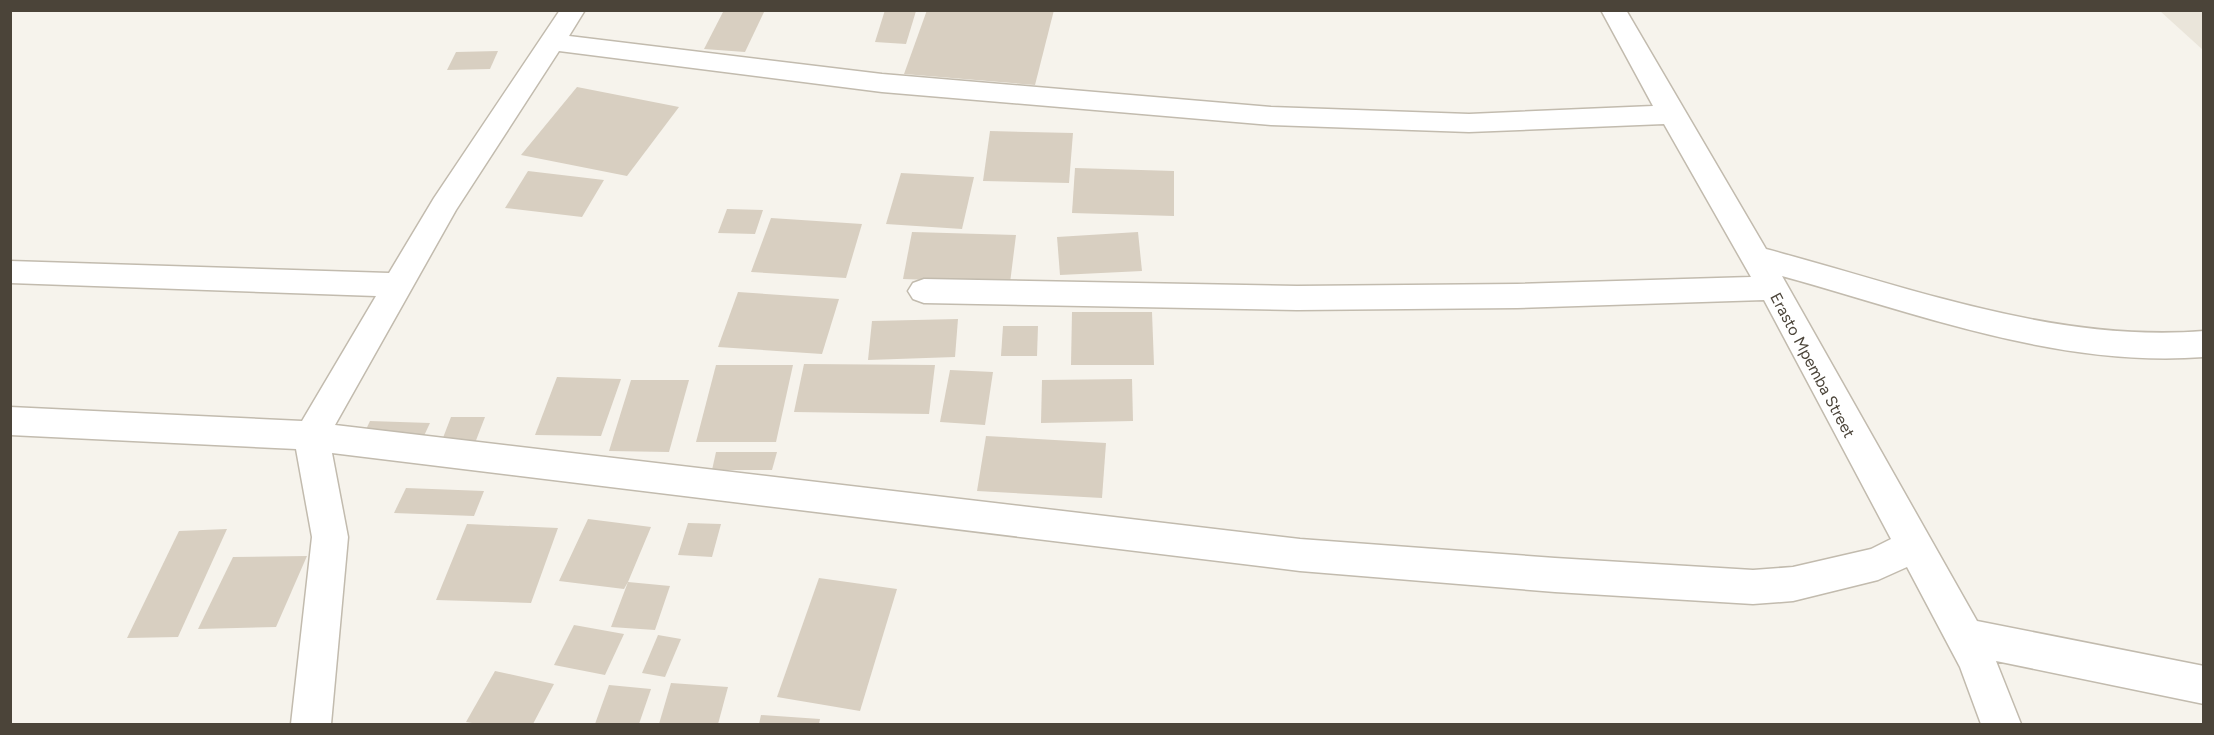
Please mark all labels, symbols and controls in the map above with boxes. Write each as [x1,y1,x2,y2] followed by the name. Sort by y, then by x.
[1766,290,1859,441] street label: Erasto Mpemba Street

